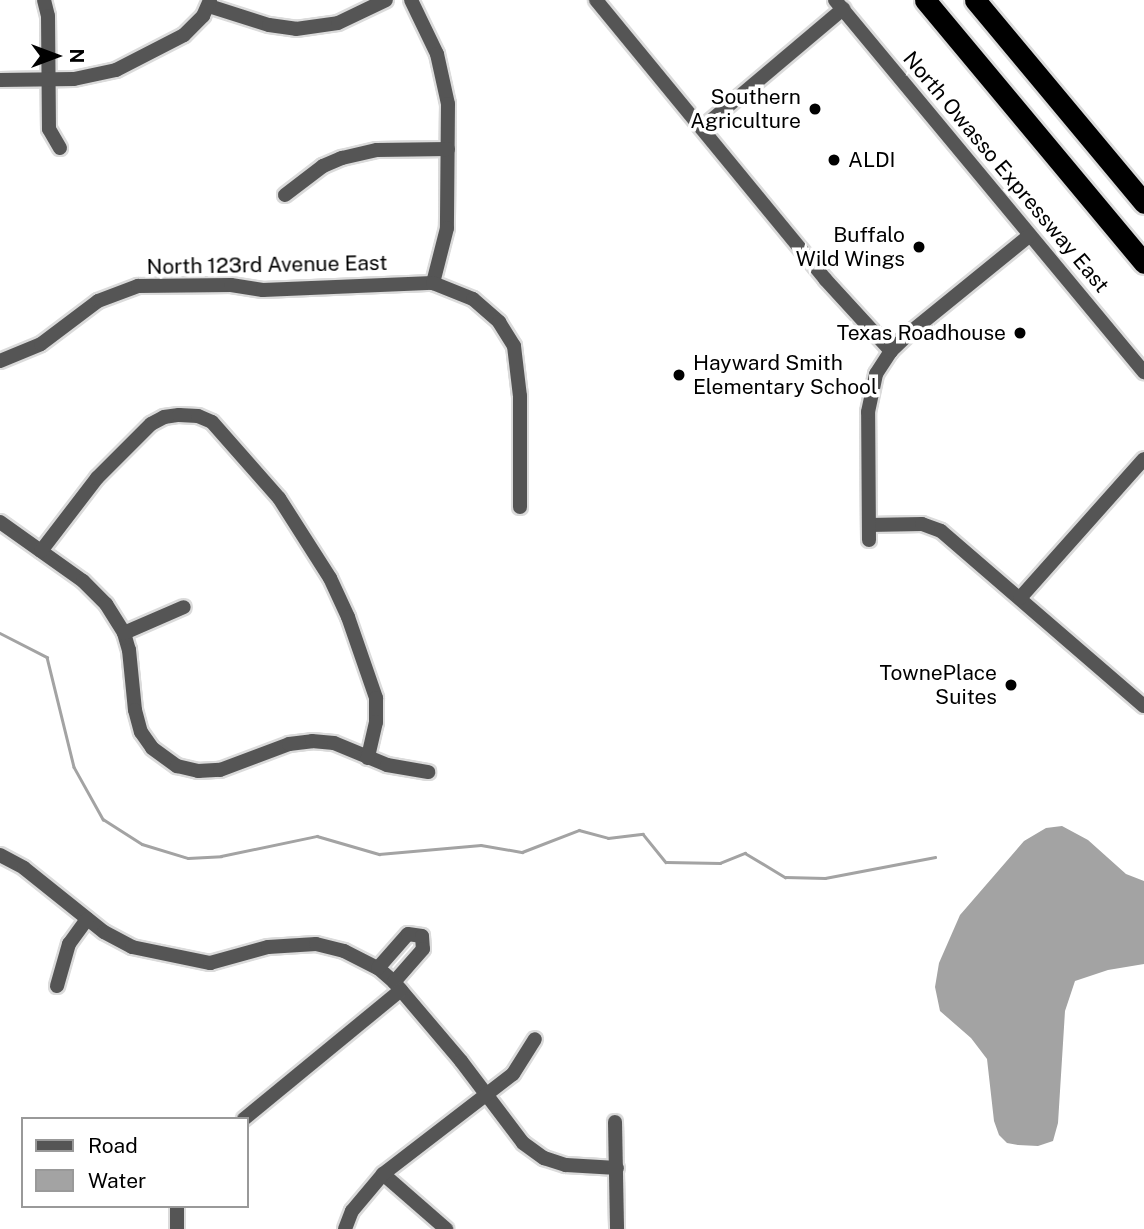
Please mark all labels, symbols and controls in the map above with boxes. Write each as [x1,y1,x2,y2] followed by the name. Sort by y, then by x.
[21,21,91,91] north arrow
[898,46,1114,298] street label: North Owasso Expressway East
[66,49,88,63] text: N
[690,84,801,134] place label: Southern Agriculture
[807,101,823,117] marker: Southern Agriculture
[848,147,896,173] place label: ALDI
[826,152,842,168] marker: ALDI
[795,222,905,272] place label: Buffalo Wild Wings
[911,239,927,255] marker: Buffalo Wild Wings
[146,250,388,280] street label: North 123rd Avenue East
[837,320,1006,346] place label: Texas Roadhouse
[1012,325,1028,341] marker: Texas Roadhouse
[693,350,877,400] place label: Hayward Smith Elementary School
[671,367,687,383] marker: Hayward Smith Elementary School
[880,660,997,710] place label: TownePlace Suites
[1003,677,1019,693] marker: TownePlace Suites
[21,1117,248,1208] legend
[88,1133,138,1158] text: Road
[88,1168,146,1193] text: Water

